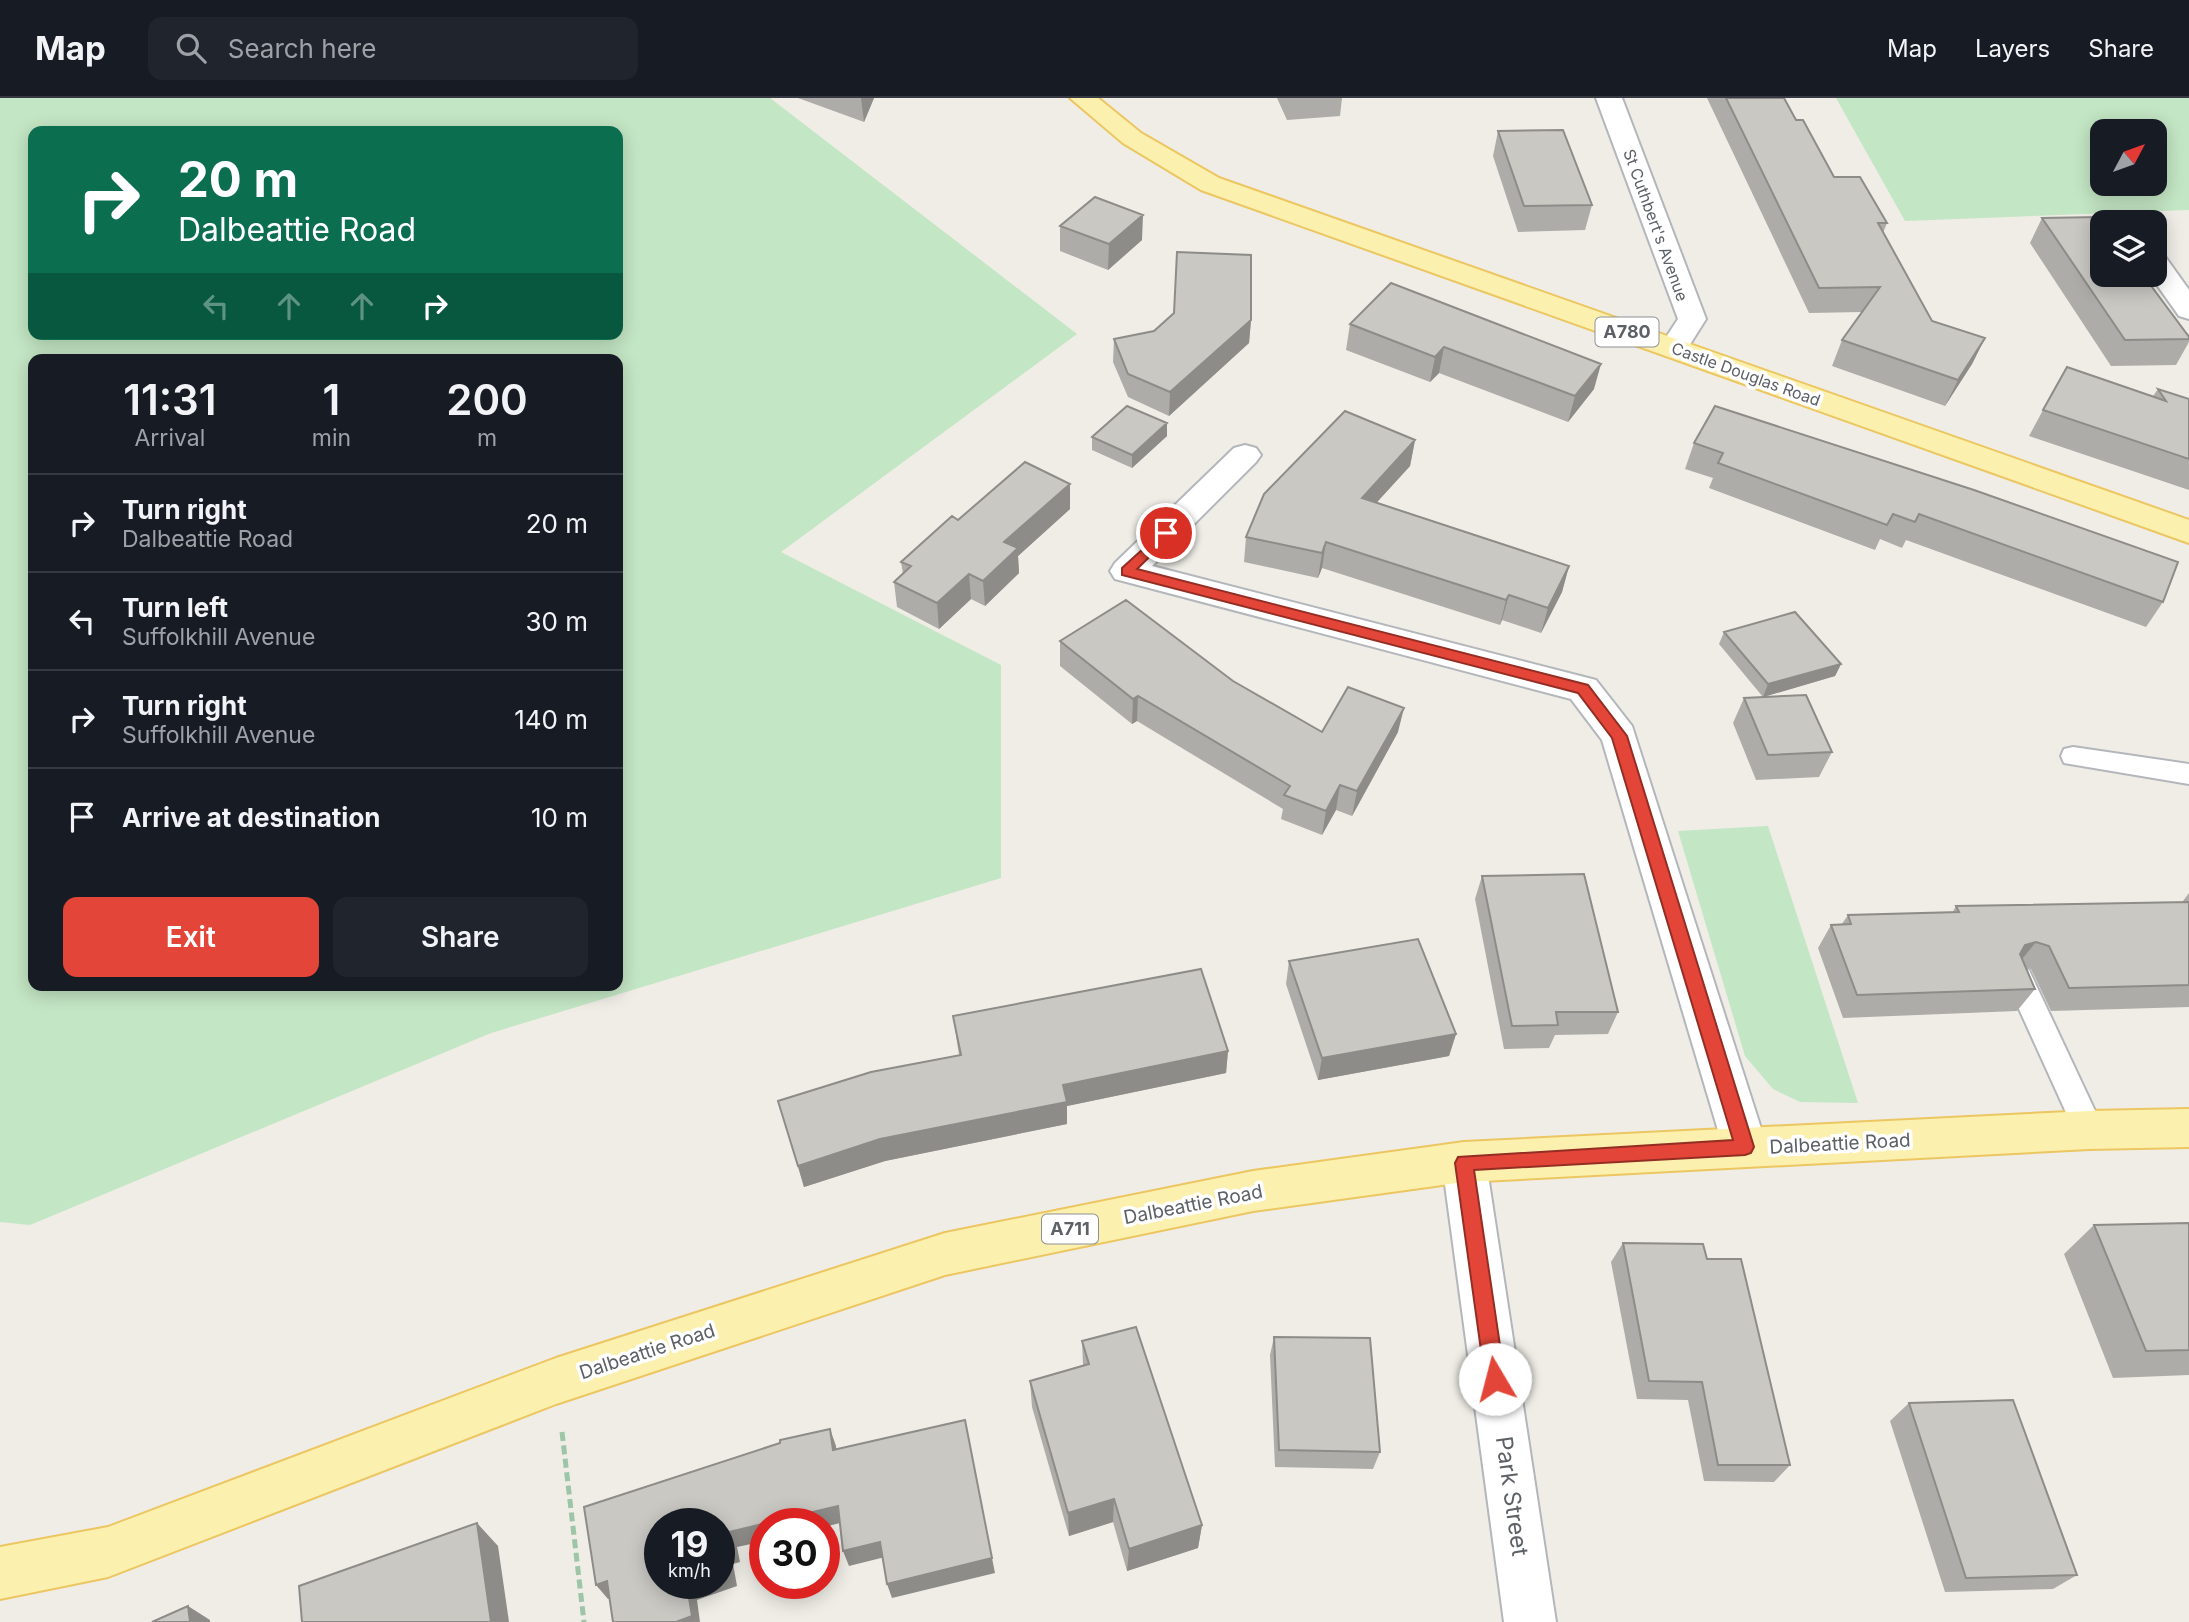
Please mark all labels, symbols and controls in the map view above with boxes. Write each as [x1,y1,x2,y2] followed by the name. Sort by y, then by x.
[148,17,638,80] search box
[35,28,106,68] text: Map
[172,29,210,67] icon: search
[228,33,376,64] text: Search here
[1887,34,1937,63] text: Map
[1975,34,2050,63] text: Layers
[2088,34,2154,63] text: Share
[2090,119,2166,196] north arrow
[2090,119,2167,287] map controls
[1619,146,1693,304] street label: St Cuthbert's Avenue
[178,150,298,209] text: 20 m
[63,154,154,245] icon: right
[178,210,416,249] text: Dalbeattie Road
[2090,210,2167,287] button: layers
[197,287,235,325] icon: left
[270,287,308,325] icon: ahead
[343,287,381,325] icon: ahead
[416,287,454,325] icon: right
[1596,318,1658,346] road number: A780
[1669,338,1823,410] street label: Castle Douglas Road
[123,374,217,425] text: 11:31
[323,374,340,425] text: 1
[446,374,528,425] text: 200
[134,424,205,452] text: Arrival
[312,424,351,452] text: min
[477,424,497,452] text: m
[122,494,247,525] text: Turn right
[1136,503,1196,563] pin
[63,504,101,542] icon: right
[526,508,588,539] text: 20 m
[1147,514,1185,552] icon: arrive
[122,525,293,553] text: Dalbeattie Road
[122,592,228,623] text: Turn left
[63,602,101,640] icon: left
[525,606,588,637] text: 30 m
[122,623,315,651] text: Suffolkhill Avenue
[122,690,247,721] text: Turn right
[63,700,101,738] icon: right
[514,704,588,735] text: 140 m
[122,721,315,749] text: Suffolkhill Avenue
[63,798,101,836] icon: arrive
[122,802,381,833] text: Arrive at destination
[531,802,588,833] text: 10 m
[63,897,319,977] button: Exit
[333,897,588,977] button: Share
[1769,1128,1911,1159] street label: Dalbeattie Road
[1122,1180,1265,1229] street label: Dalbeattie Road
[1042,1214,1098,1244] road number: A711
[576,1319,718,1384] street label: Dalbeattie Road
[1458,1342,1532,1416] position arrow
[1490,1434,1534,1558] street label: Park Street
[749,1508,840,1599] speed limit sign: 30
[671,1523,708,1565] text: 19
[668,1560,711,1581] text: km/h

